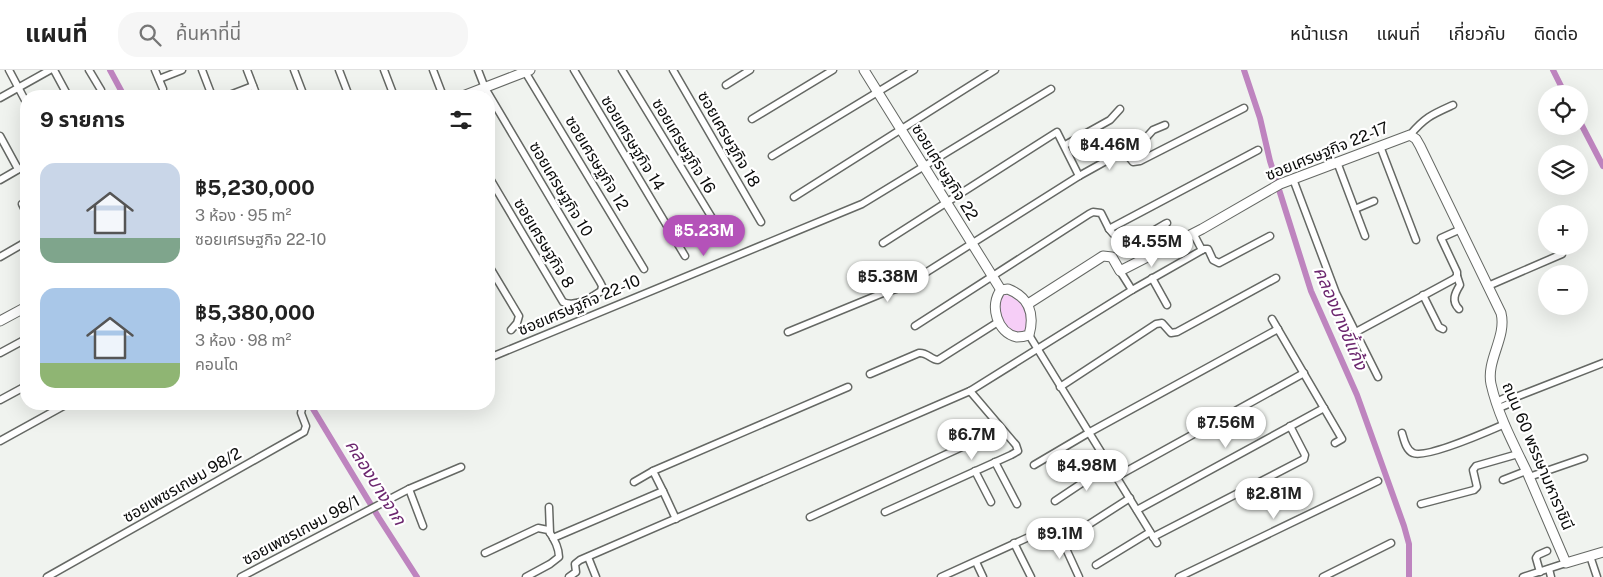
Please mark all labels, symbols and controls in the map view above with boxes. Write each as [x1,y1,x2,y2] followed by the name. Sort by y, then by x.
[118,12,468,57] search box
[25,19,88,47] text: แผนที่
[136,21,164,49] icon: search
[176,22,241,44] text: ค้นหาที่นี่
[1290,23,1348,44] text: หน้าแรก
[1376,23,1420,44] text: แผนที่
[1448,23,1506,44] text: เกี่ยวกับ
[1534,23,1578,44] text: ติดต่อ
[1538,85,1588,315] map controls
[1538,85,1588,135] button: locate
[694,88,764,190] street label: ซอยเศรษฐกิจ 18
[597,92,669,194] street label: ซอยเศรษฐกิจ 14
[648,95,720,197] street label: ซอยเศรษฐกิจ 16
[447,106,475,134] icon: filters
[40,107,125,132] text: 9 รายการ
[561,112,633,214] street label: ซอยเศรษฐกิจ 12
[1263,118,1391,184] street label: ซอยเศรษฐกิจ 22-17
[908,120,982,224] street label: ซอยเศรษฐกิจ 22
[1069,128,1151,171] pin: ฿4.46M
[1080,135,1140,154] text: ฿4.46M
[525,138,597,240] street label: ซอยเศรษฐกิจ 10
[1538,145,1588,195] button: layers
[195,175,315,200] text: ฿5,230,000
[80,183,140,243] icon: home
[510,195,578,291] street label: ซอยเศรษฐกิจ 8
[1538,205,1588,255] button: +
[195,206,291,225] text: 3 ห้อง · 95 m²
[663,214,745,257] pin: ฿5.23M
[674,221,734,240] text: ฿5.23M
[1111,226,1193,268] pin: ฿4.55M
[195,230,326,249] text: ซอยเศรษฐกิจ 22-10
[1122,232,1182,251] text: ฿4.55M
[847,260,929,303] pin: ฿5.38M
[1310,263,1374,374] water label: คลองบางขี้แก้ง
[1538,265,1588,315] button: −
[858,267,918,286] text: ฿5.38M
[515,271,643,339] street label: ซอยเศรษฐกิจ 22-10
[195,300,315,325] text: ฿5,380,000
[80,308,140,368] icon: home
[195,331,291,350] text: 3 ห้อง · 98 m²
[195,355,238,374] text: คอนโด
[1498,379,1578,533] street label: ถนน 60 พรรษามหาราชินี
[1185,406,1267,449] pin: ฿7.56M
[1197,413,1255,432] text: ฿7.56M
[937,418,1007,461] pin: ฿6.7M
[948,425,996,444] text: ฿6.7M
[341,435,411,530] water label: คลองบางจาก
[119,443,245,527] street label: ซอยเพชรเกษม 98/2
[1046,450,1128,492] pin: ฿4.98M
[1057,456,1117,475] text: ฿4.98M
[1233,478,1315,520] pin: ฿2.81M
[1246,484,1302,503] text: ฿2.81M
[239,491,363,569] street label: ซอยเพชรเกษม 98/1
[1025,518,1095,560] pin: ฿9.1M
[1037,524,1083,543] text: ฿9.1M

